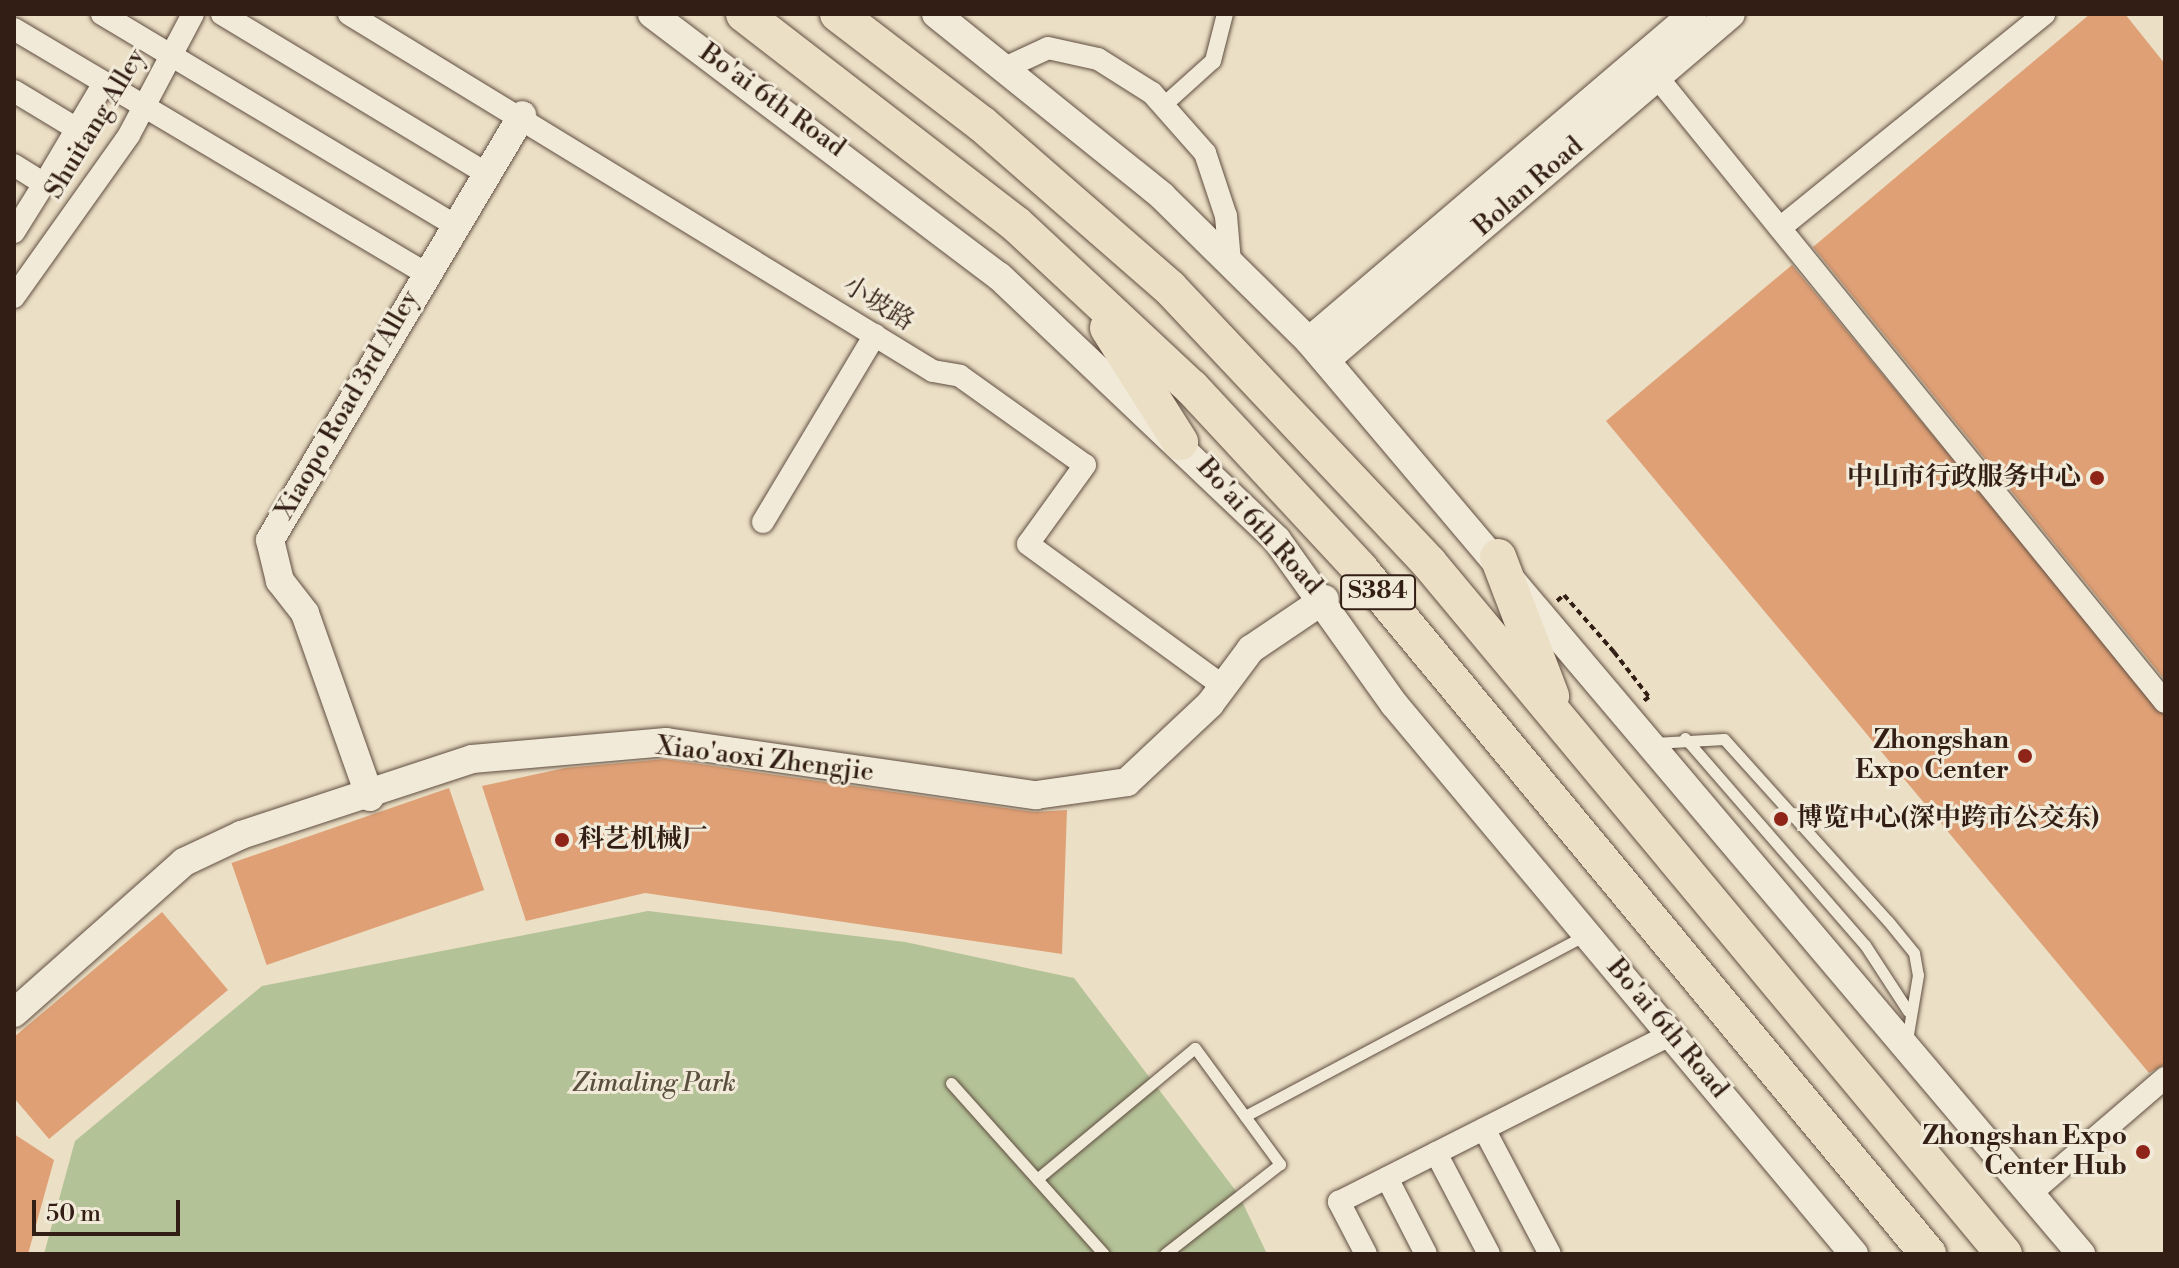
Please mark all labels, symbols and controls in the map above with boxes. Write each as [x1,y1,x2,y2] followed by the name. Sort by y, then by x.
[693,38,851,164] street label: Bo'ai 6th Road
[39,43,153,205] street label: Shuitang Alley
[1468,131,1590,243] street label: Bolan Road
[837,270,919,338] street label: 小坡路
[270,285,426,525] street label: Xiaopo Road 3rd Alley
[1190,453,1328,601] street label: Bo'ai 6th Road
[1847,462,2081,494] place label: 中山市行政服务中心
[2088,469,2106,487] marker: 中山市行政服务中心
[1340,572,1416,612] road number: S384
[1855,725,2009,786] place label: Zhongshan Expo Center
[654,731,876,789] street label: Xiao'aoxi Zhengjie
[2016,747,2034,765] marker: Zhongshan Expo Center
[1797,803,2099,835] place label: 博览中心(深中跨市公交东)
[1772,810,1790,828] marker: 博览中心(深中跨市公交东)
[578,824,708,856] place label: 科艺机械厂
[553,831,571,849] marker: 科艺机械厂
[1600,953,1734,1105] street label: Bo'ai 6th Road
[572,1068,736,1100] park label: Zimaling Park
[1922,1121,2127,1182] place label: Zhongshan Expo Center Hub
[2134,1143,2152,1161] marker: Zhongshan Expo Center Hub
[36,1184,184,1234] scale bar
[46,1199,101,1229] text: 50 m

